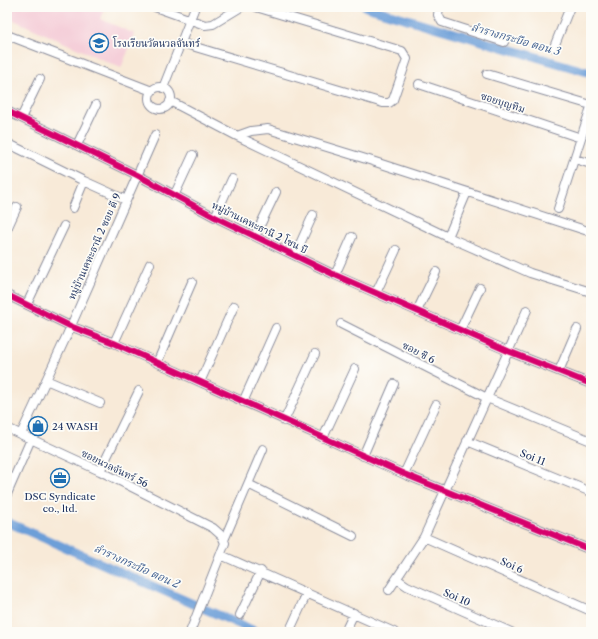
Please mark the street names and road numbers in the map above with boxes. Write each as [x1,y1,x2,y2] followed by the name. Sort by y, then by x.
[479,89,527,117] street label: ซอยบุญทิม
[65,191,124,301] street label: หมู่บ้านเคหะธานี 2 ซอย ดี 9
[210,198,310,256] street label: หมู่บ้านเคหะธานี 2 โซน บี
[400,339,437,366] street label: ซอย ซี 6
[79,447,151,490] street label: ซอยนวลจันทร์ 56
[518,447,548,469] street label: Soi 11
[498,555,525,576] street label: Soi 6
[441,586,472,609] street label: Soi 10

